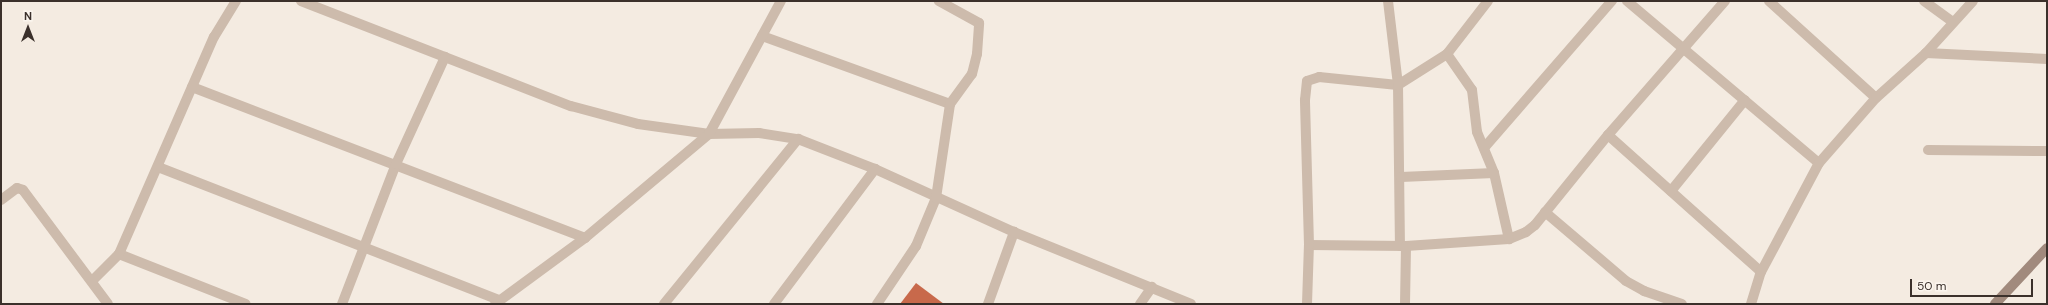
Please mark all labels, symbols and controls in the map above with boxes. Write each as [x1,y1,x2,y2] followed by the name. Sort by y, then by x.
[8,8,48,48] north arrow
[24,9,32,23] text: N
[1912,271,2035,297] scale bar
[1917,278,1946,294] text: 50 m

